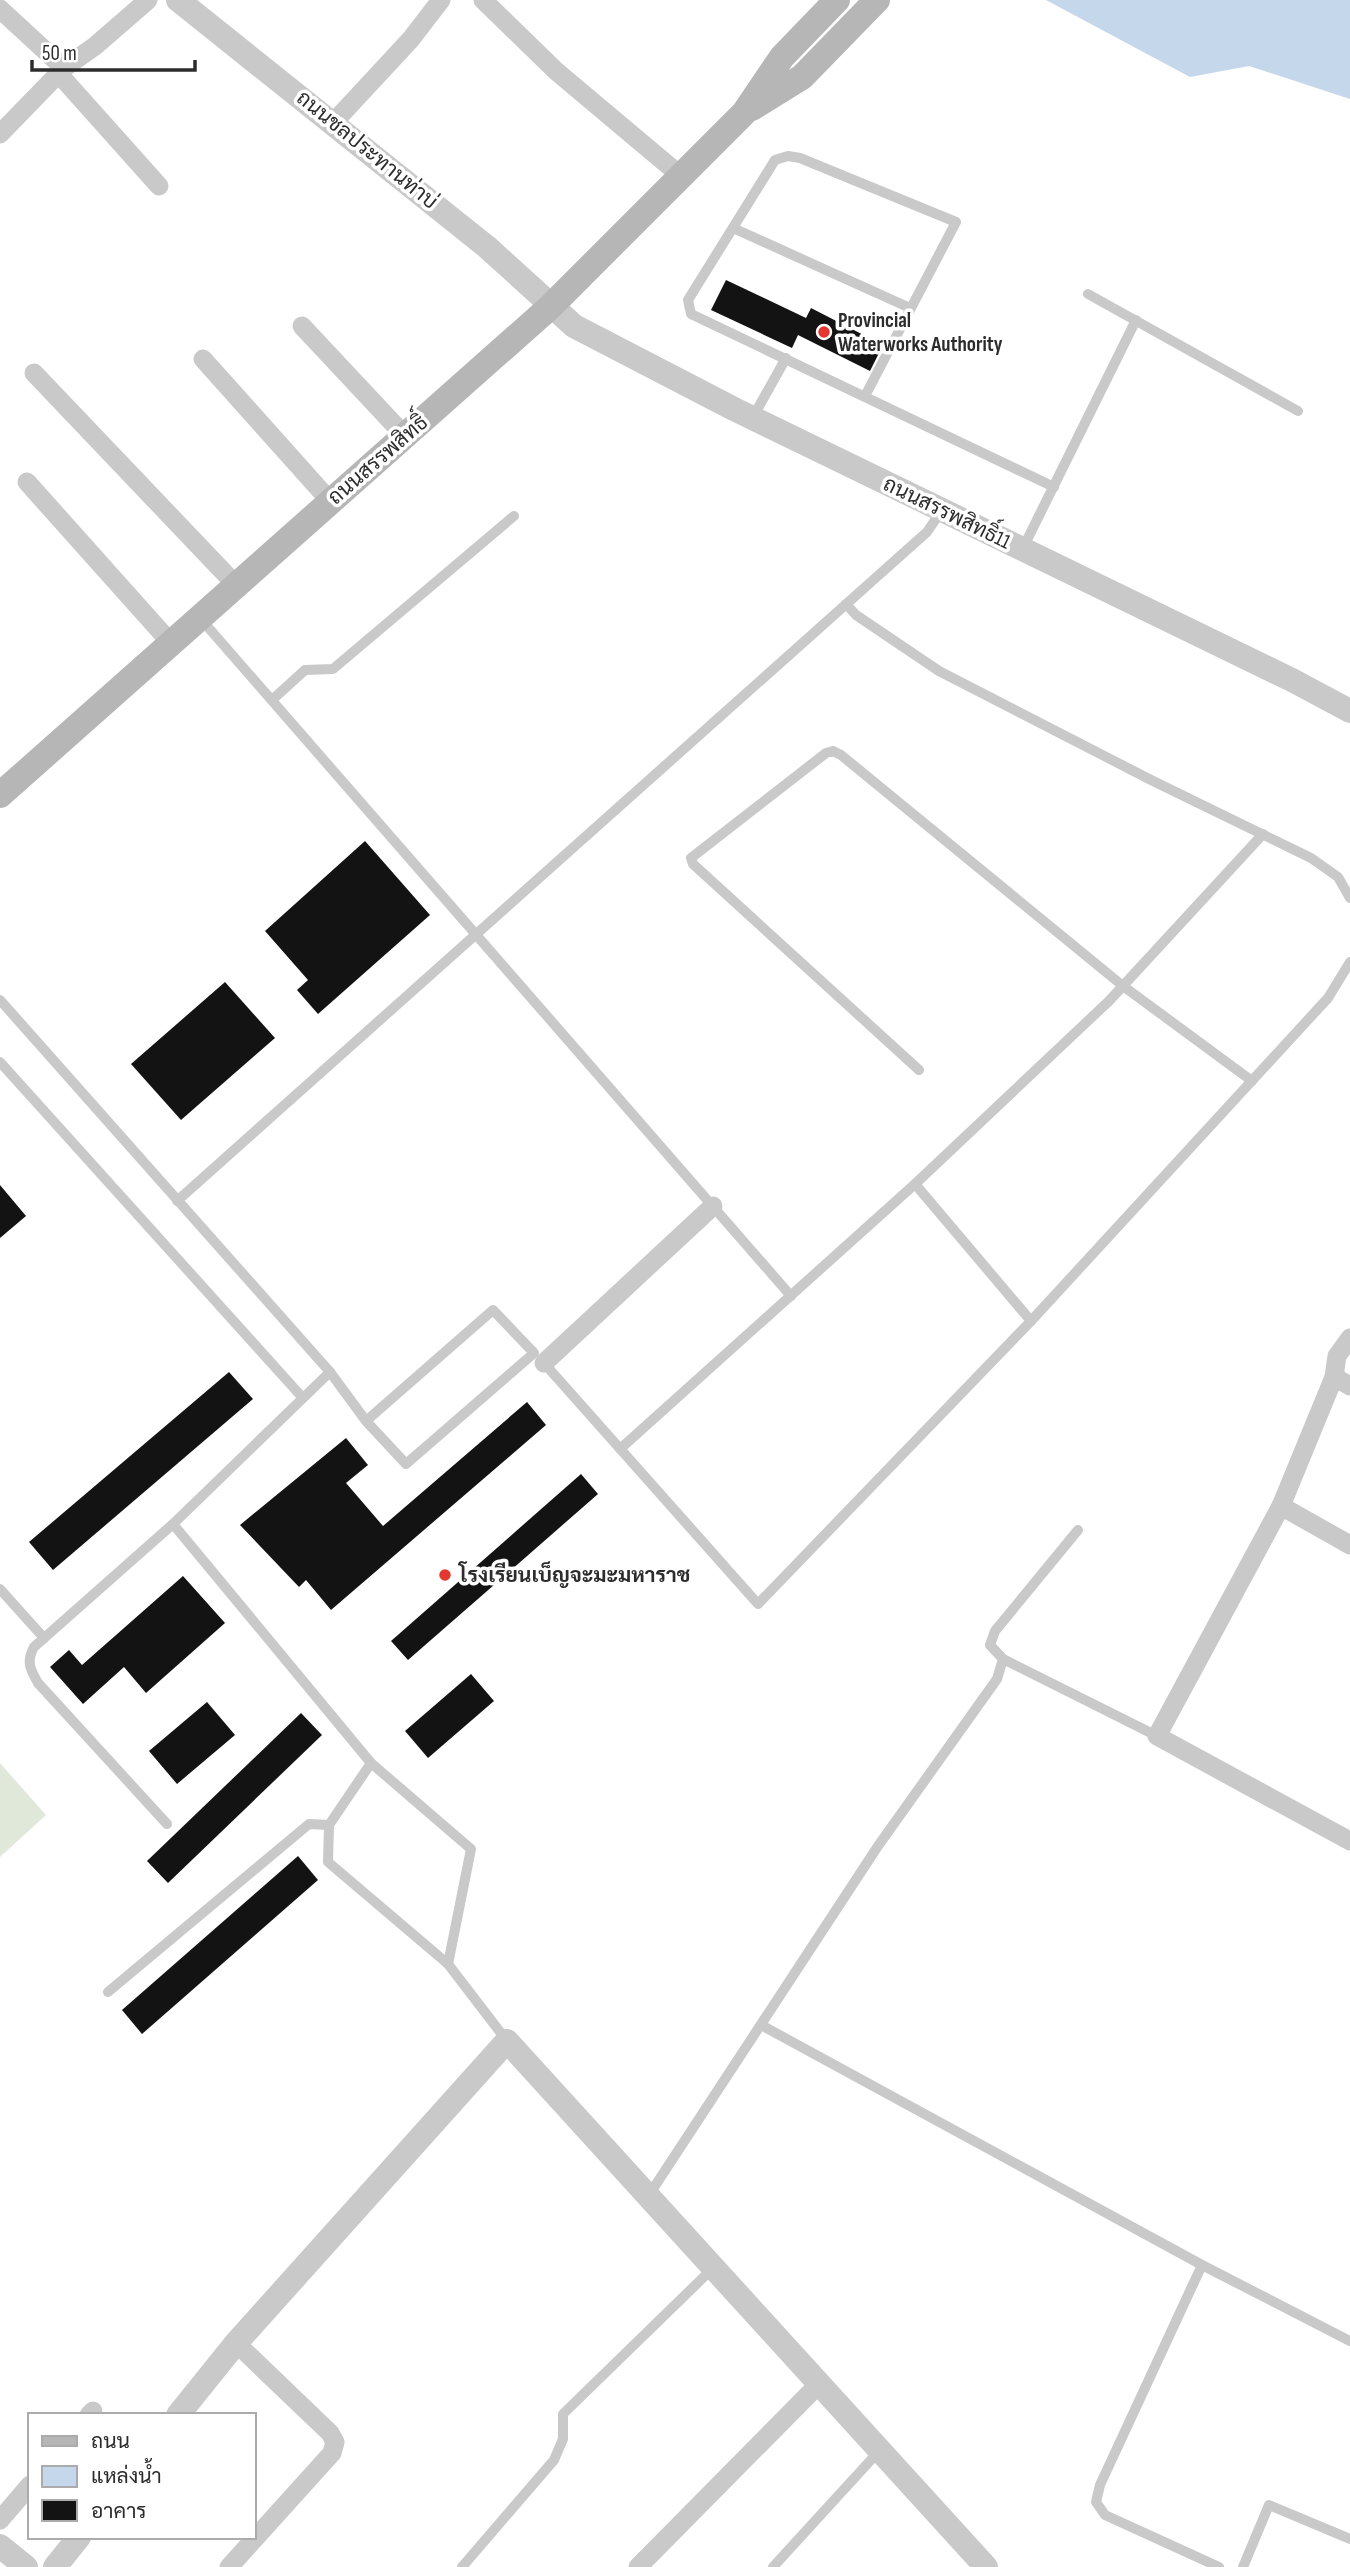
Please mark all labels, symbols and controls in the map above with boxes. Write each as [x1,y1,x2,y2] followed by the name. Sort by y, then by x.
[32,28,194,72] scale bar
[42,41,77,66] text: 50 m
[292,86,442,214] street label: ถนนชลประทานท่าบ่
[838,308,1003,357] place label: Provincial Waterworks Authority
[816,324,832,340] marker: Provincial Waterworks Authority
[318,404,433,510] street label: ถนนสรรพสิทธิ์
[879,464,1019,555] street label: ถนนสรรพสิทธิ์11
[457,1561,690,1588] place label: โรงเรียนเบ็ญจะมะมหาราช
[437,1567,453,1583] marker: โรงเรียนเบ็ญจะมะมหาราช
[28,2413,256,2539] legend
[91,2429,130,2454] text: ถนน
[91,2458,162,2489] text: แหล่งน้ำ
[91,2499,147,2524] text: อาคาร

